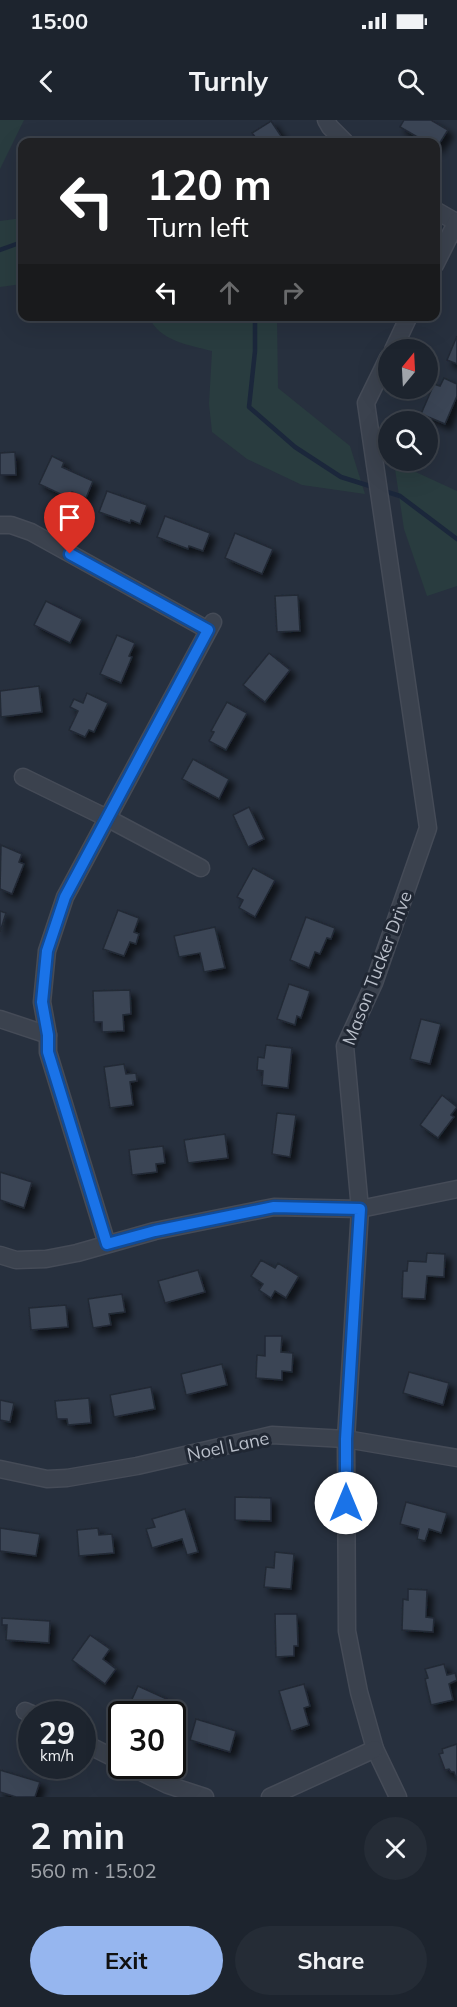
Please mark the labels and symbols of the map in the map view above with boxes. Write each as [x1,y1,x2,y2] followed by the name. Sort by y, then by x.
[378,339,438,399] north arrow
[44,492,95,554] pin
[337,888,417,1048] street label: Mason Tucker Drive
[185,1426,271,1466] street label: Noel Lane
[314,1471,378,1535] position arrow
[108,1701,186,1779] speed limit sign: 30

